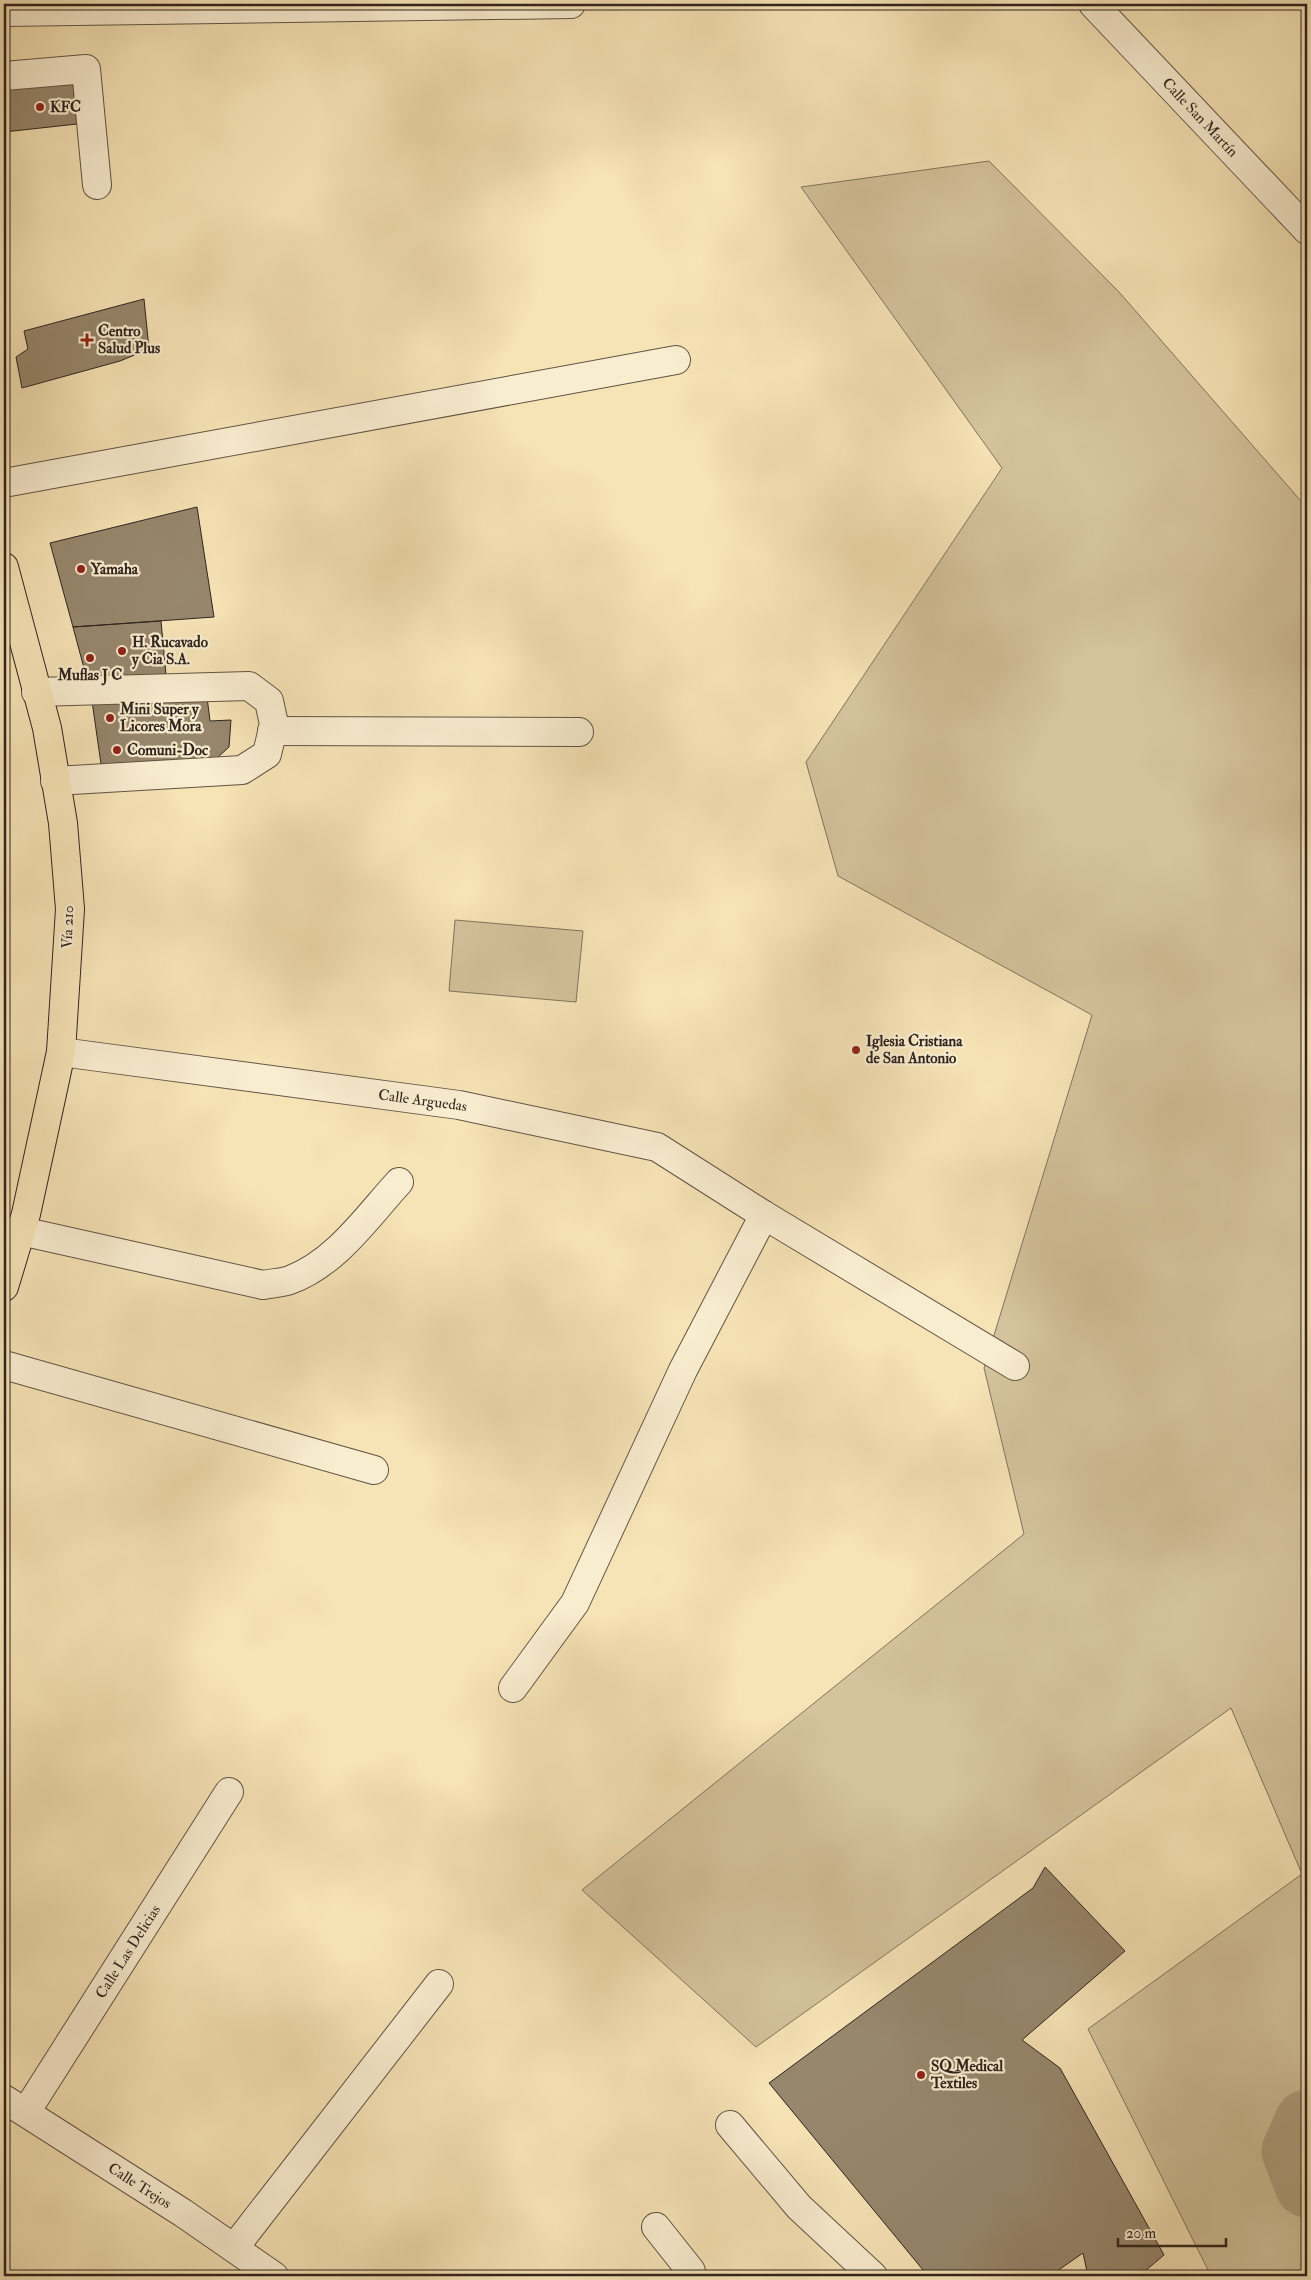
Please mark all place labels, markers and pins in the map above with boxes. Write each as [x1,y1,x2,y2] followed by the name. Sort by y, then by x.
[50,98,81,117] place label: KFC
[34,101,46,113] marker: KFC
[98,322,160,358] place label: Centro Salud Plus
[80,333,94,347] marker: Centro Salud Plus
[90,560,139,579] place label: Yamaha
[75,563,87,575] marker: Yamaha
[131,633,209,670] place label: H. Rucavado y Cia S.A.
[116,645,128,657] marker: H. Rucavado y Cia S.A.
[84,652,96,664] marker: Muflas J C
[57,666,122,686] place label: Muflas J C
[119,700,202,736] place label: Mini Super y Licores Mora
[104,712,116,724] marker: Mini Super y Licores Mora
[127,741,209,760] place label: Comuni-Doc
[111,744,123,756] marker: Comuni-Doc
[866,1032,963,1068] place label: Iglesia Cristiana de San Antonio
[850,1044,862,1056] marker: Iglesia Cristiana de San Antonio
[930,2057,1003,2093] place label: SQ Medical Textiles
[915,2069,927,2081] marker: SQ Medical Textiles

